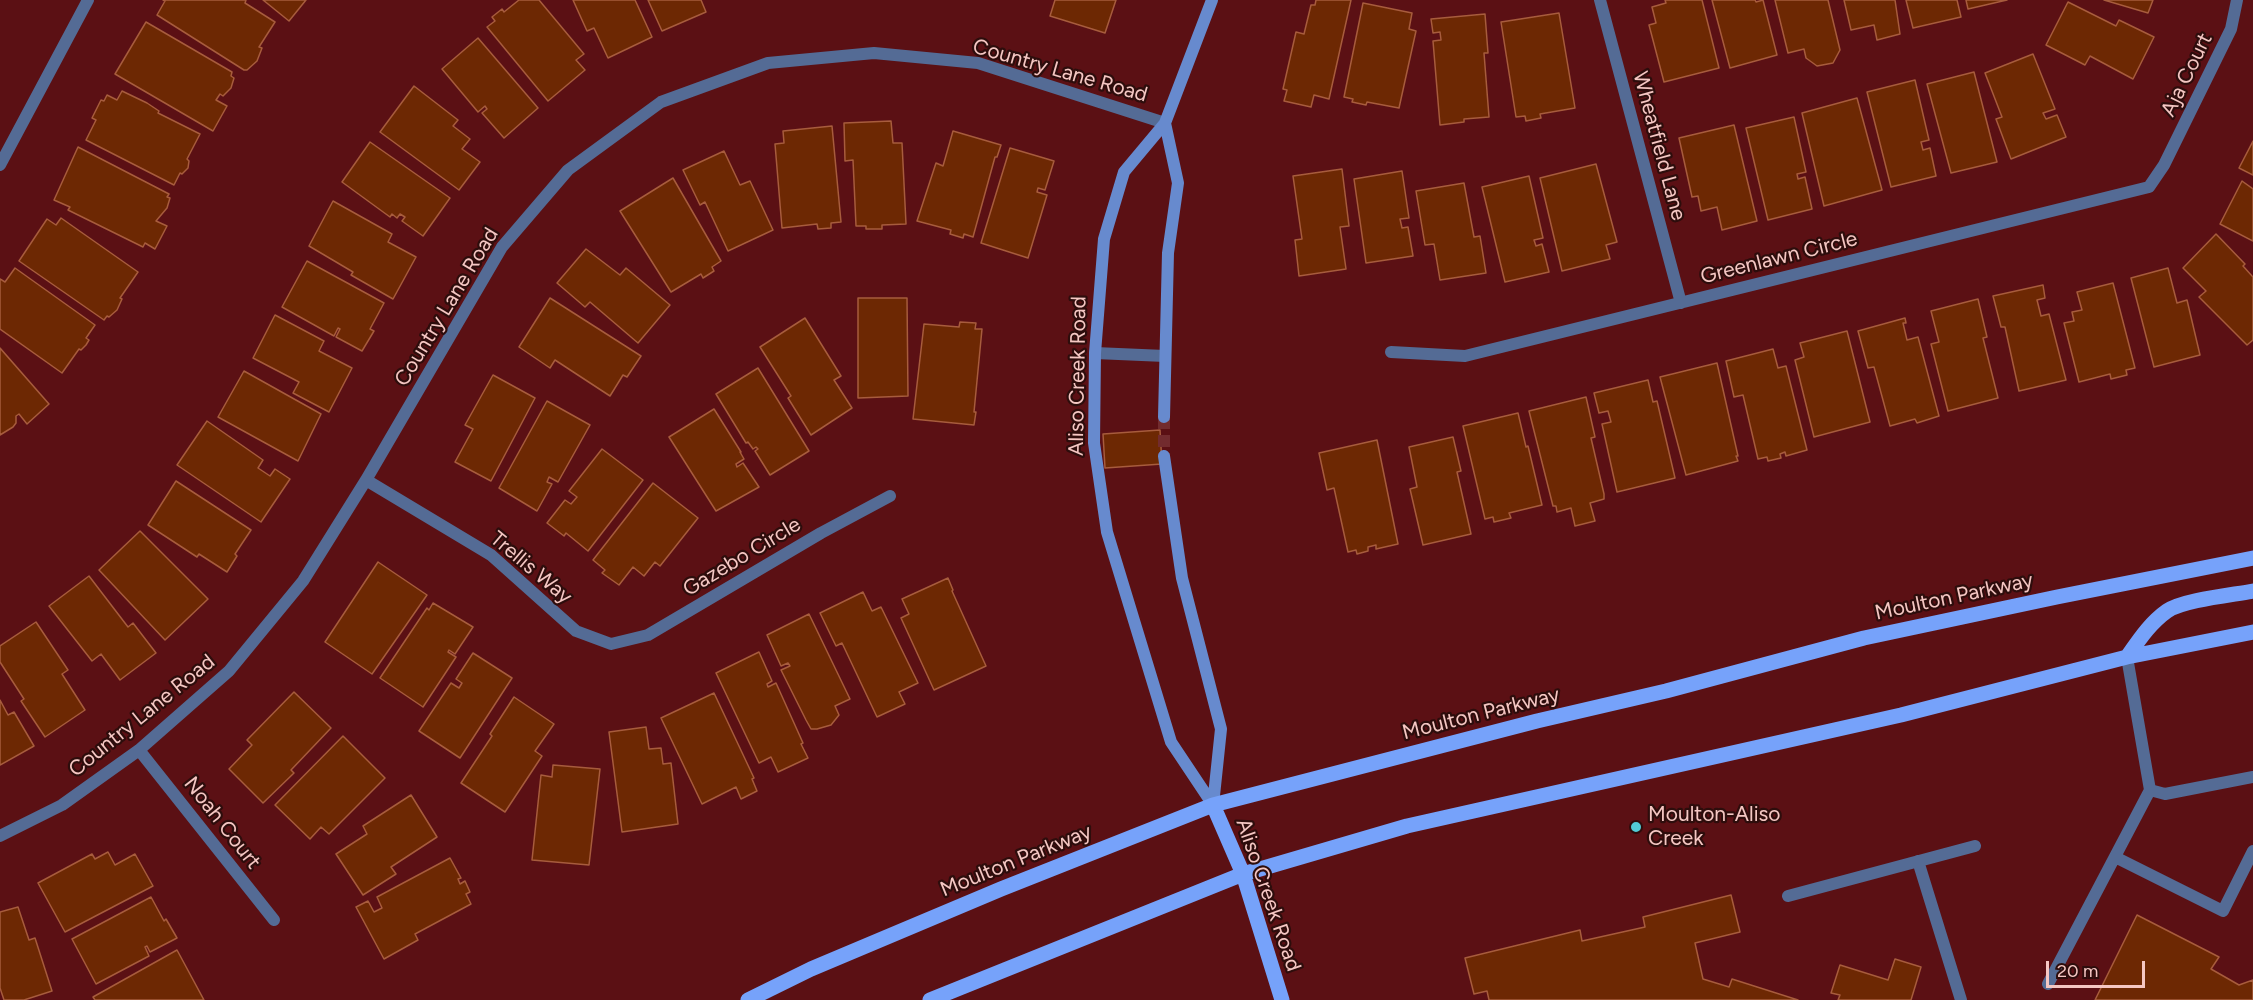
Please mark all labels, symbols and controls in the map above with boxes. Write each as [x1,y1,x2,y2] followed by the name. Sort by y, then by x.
[2156,29,2218,121] street label: Aja Court
[970,34,1150,108] street label: Country Lane Road
[1627,69,1691,223] street label: Wheatfield Lane
[390,223,504,391] street label: Country Lane Road
[1698,226,1860,290] street label: Greenlawn Circle
[1064,296,1092,456] street label: Aliso Creek Road
[679,512,805,602] street label: Gazebo Circle
[485,526,577,610] street label: Trellis Way
[1873,568,2035,626] street label: Moulton Parkway
[64,649,220,783] street label: Country Lane Road
[1400,682,1562,746] street label: Moulton Parkway
[178,772,266,874] street label: Noah Court
[1648,802,1780,852] place label: Moulton-Aliso Creek
[1230,815,1306,975] street label: Aliso Creek Road
[937,819,1095,903] street label: Moulton Parkway
[1629,820,1643,834] marker: Moulton-Aliso Creek
[2049,949,2148,987] scale bar
[2057,960,2098,982] text: 20 m

